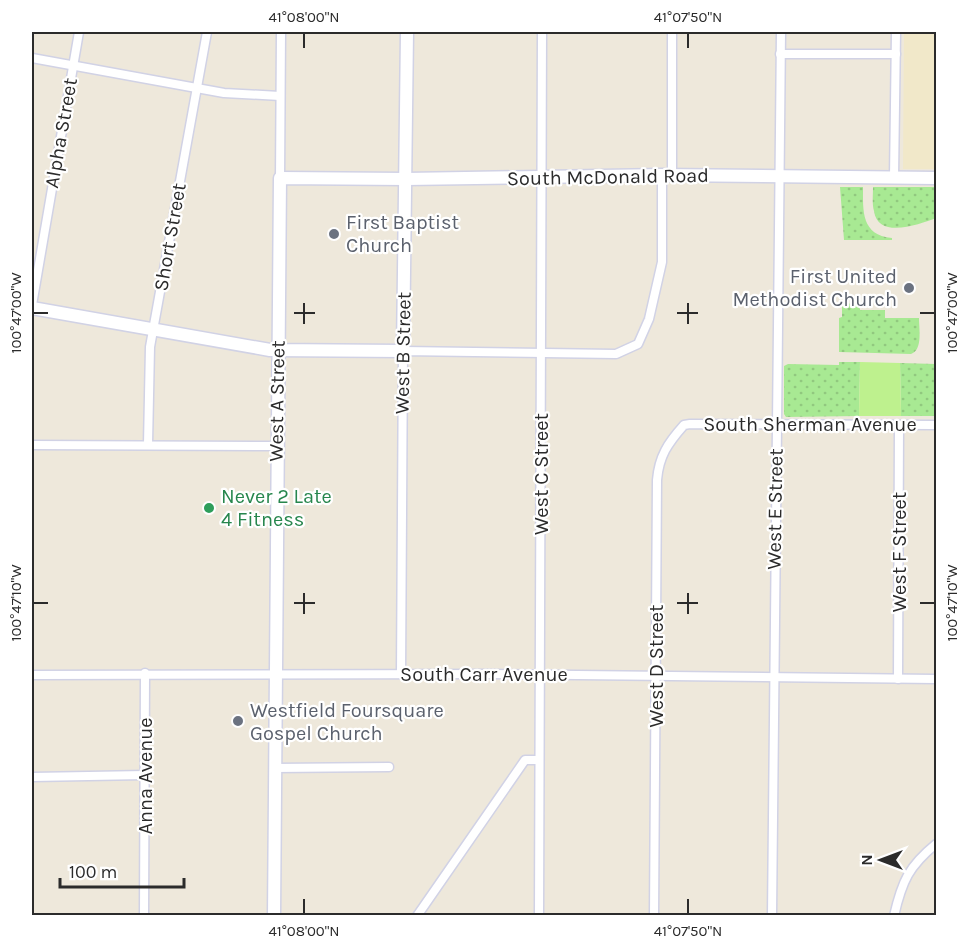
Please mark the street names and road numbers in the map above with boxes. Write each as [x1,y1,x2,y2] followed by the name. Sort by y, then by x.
[40,76,82,190] street label: Alpha Street
[507,164,709,190] street label: South McDonald Road
[149,181,191,293] street label: Short Street
[390,291,416,414] street label: West B Street
[264,340,290,462] street label: West A Street
[530,412,553,535] street label: West C Street
[703,413,917,436] street label: South Sherman Avenue
[762,448,788,570] street label: West E Street
[888,491,911,612] street label: West F Street
[645,604,668,728] street label: West D Street
[400,663,568,686] street label: South Carr Avenue
[134,717,157,835] street label: Anna Avenue

